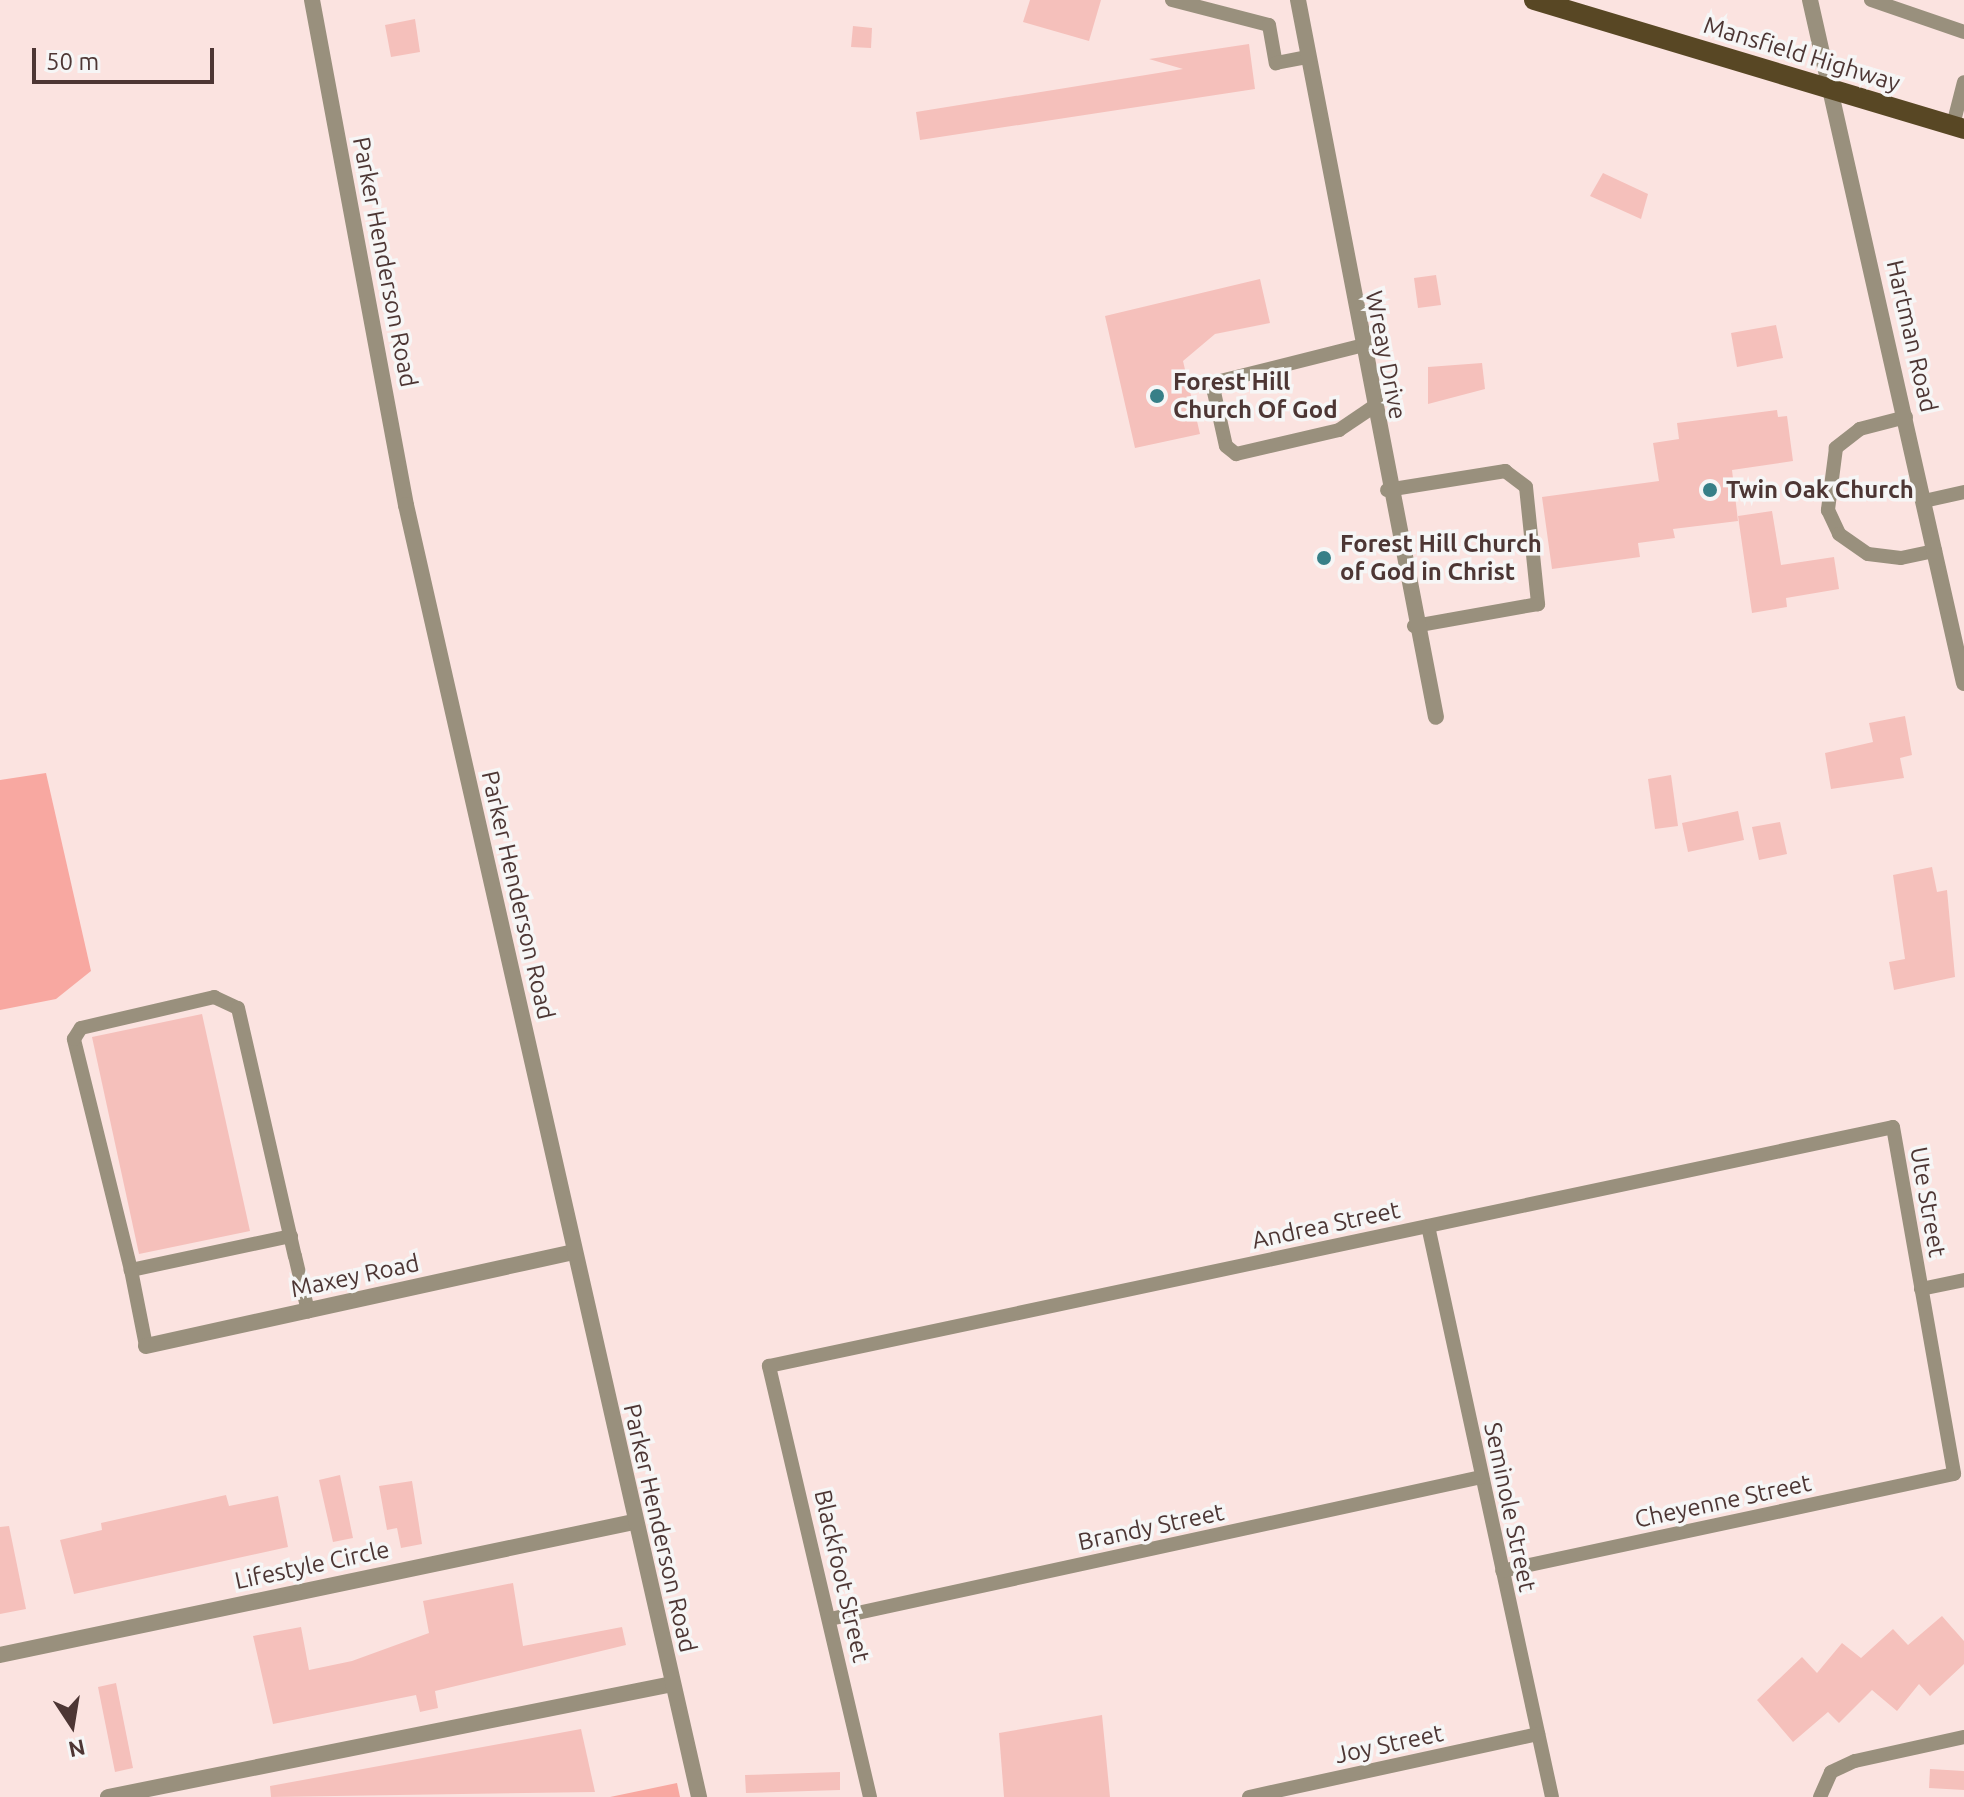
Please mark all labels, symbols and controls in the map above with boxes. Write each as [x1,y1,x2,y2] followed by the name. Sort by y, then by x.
[1700,10,1904,98] street label: Mansfield Highway
[36,32,218,82] scale bar
[46,48,99,75] text: 50 m
[347,135,423,389] street label: Parker Henderson Road
[1881,257,1943,415] street label: Hartman Road
[1359,288,1413,422] street label: Wreay Drive
[1173,368,1338,424] place label: Forest Hill Church Of God
[1148,387,1166,405] marker: Forest Hill Church Of God
[1726,476,1914,504] place label: Twin Oak Church
[1701,481,1719,499] marker: Twin Oak Church
[1340,530,1542,586] place label: Forest Hill Church of God in Christ
[1315,549,1333,567] marker: Forest Hill Church of God in Christ
[475,768,561,1022] street label: Parker Henderson Road
[1904,1145,1952,1259] street label: Ute Street
[1249,1195,1403,1255] street label: Andrea Street
[288,1248,422,1304] street label: Maxey Road
[617,1401,703,1655] street label: Parker Henderson Road
[1478,1420,1542,1594] street label: Seminole Street
[1632,1468,1814,1534] street label: Cheyenne Street
[808,1487,876,1665] street label: Blackfoot Street
[1075,1497,1227,1557] street label: Brandy Street
[232,1535,392,1595] street label: Lifestyle Circle
[32,1685,112,1765] north arrow
[1332,1718,1446,1770] street label: Joy Street
[66,1735,88,1763] text: N

